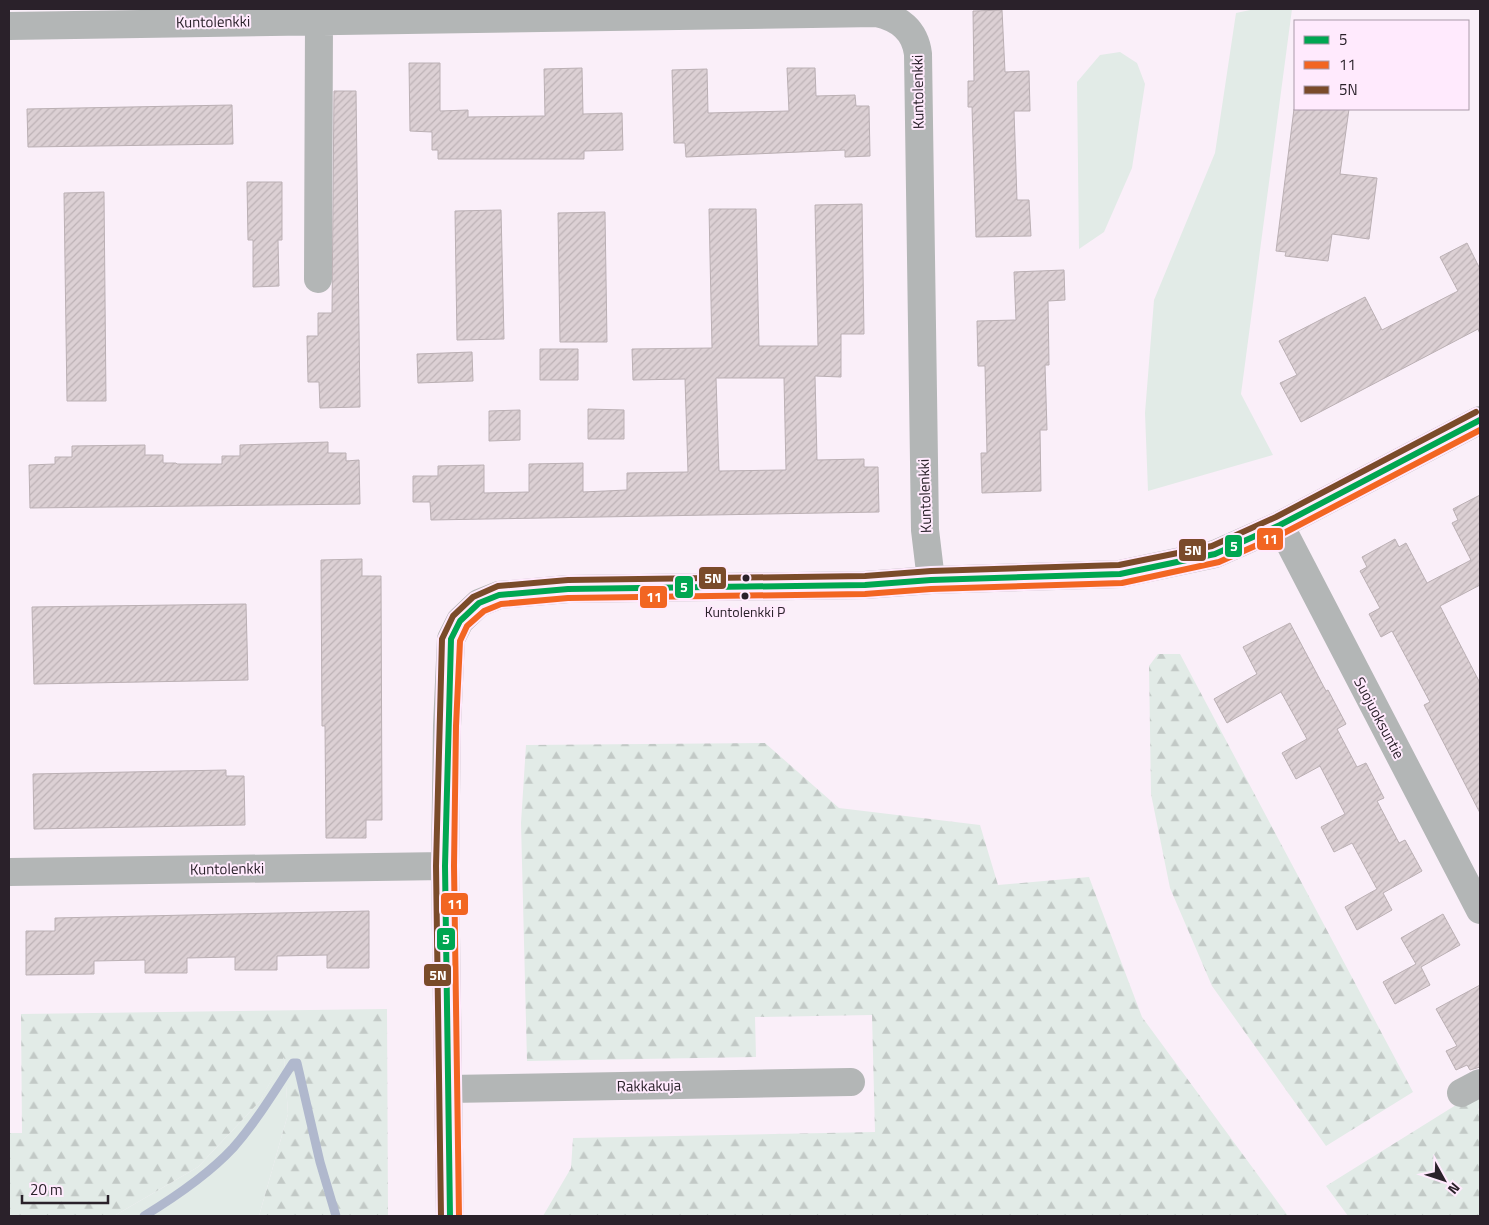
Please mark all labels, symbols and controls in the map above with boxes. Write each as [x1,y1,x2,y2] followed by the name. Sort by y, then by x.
[176,9,250,34] street label: Kuntolenkki
[1294,20,1469,110] legend
[1339,28,1347,51] text: 5
[1339,53,1356,76] text: 11
[905,55,930,129] street label: Kuntolenkki
[1339,78,1358,101] text: 5N
[912,459,937,534] street label: Kuntolenkki
[1256,527,1284,551] line badge: 11
[1262,528,1278,549] text: 11
[1224,534,1243,558] line badge: 5
[1230,535,1238,556] text: 5
[1178,538,1207,562] line badge: 5N
[1184,539,1202,560] text: 5N
[698,566,727,590] line badge: 5N
[704,567,722,588] text: 5N
[741,573,751,583] unlabelled marker
[674,575,694,599] line badge: 5
[680,576,688,597] text: 5
[639,585,668,609] line badge: 11
[646,586,662,607] text: 11
[740,591,750,601] marker: Kuntolenkki P
[705,601,785,622] place label: Kuntolenkki P
[1348,673,1411,763] street label: Suojuoksuntie
[190,856,264,881] street label: Kuntolenkki
[440,892,469,916] line badge: 11
[447,893,463,914] text: 11
[436,927,456,951] line badge: 5
[442,928,450,949] text: 5
[423,963,452,987] line badge: 5N
[429,964,447,985] text: 5N
[617,1073,682,1098] street label: Rakkakuja
[1419,1155,1469,1205] north arrow
[22,1172,109,1204] scale bar
[30,1178,63,1201] text: 20 m
[1443,1178,1466,1199] text: N

